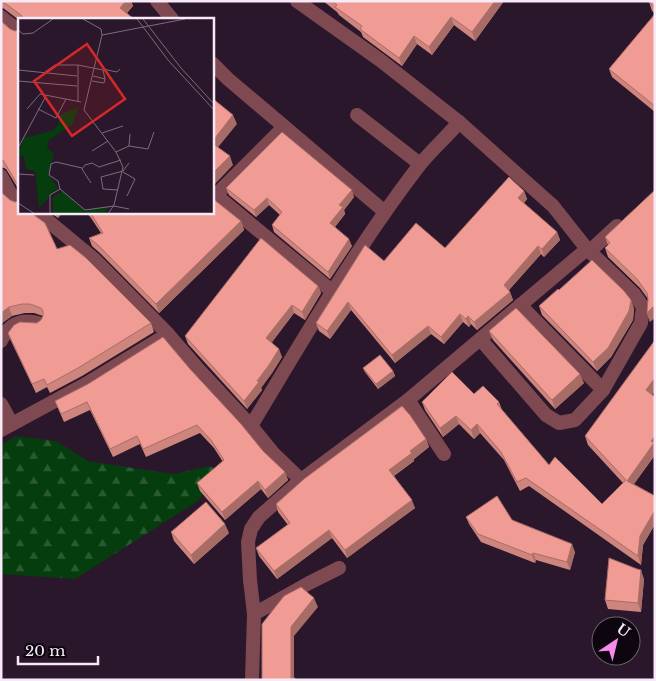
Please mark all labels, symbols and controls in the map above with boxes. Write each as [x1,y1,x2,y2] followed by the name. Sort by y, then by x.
[18,18,214,214] inset map
[591,616,641,666] north arrow
[613,619,634,642] text: U
[18,634,98,666] scale bar
[25,641,65,660] text: 20 m

